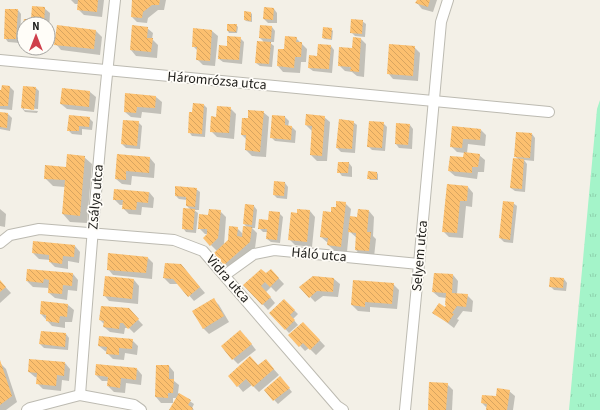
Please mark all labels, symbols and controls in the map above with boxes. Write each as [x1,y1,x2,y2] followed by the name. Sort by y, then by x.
[16,16,56,56] north arrow
[32,19,40,34] text: N
[167,67,267,95] street label: Háromrózsa utca
[83,163,109,231] street label: Zsálya utca
[407,220,433,292] street label: Selyem utca
[290,243,348,267] street label: Háló utca
[201,250,255,308] street label: Vidra utca

